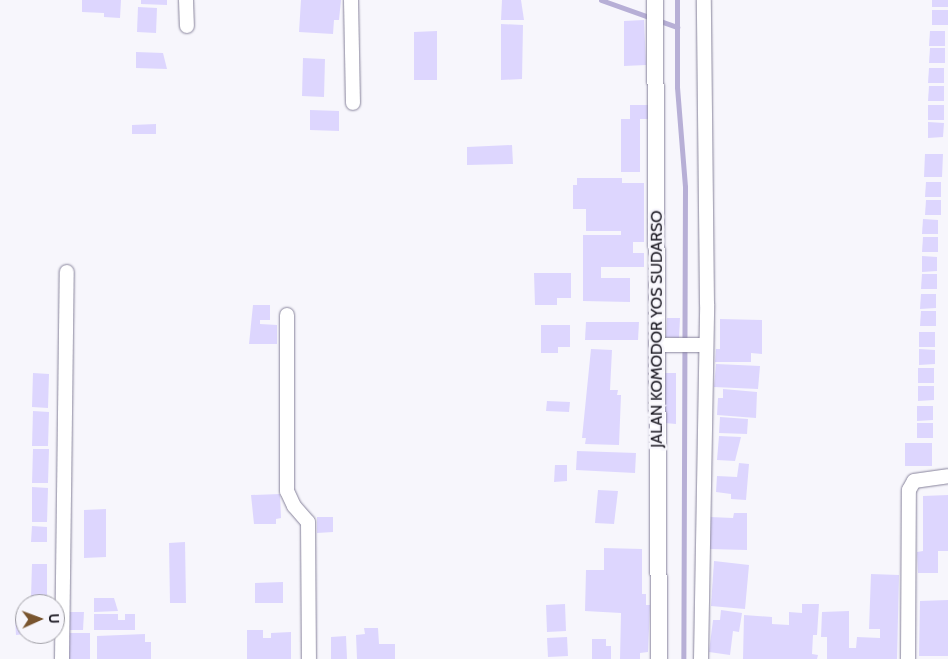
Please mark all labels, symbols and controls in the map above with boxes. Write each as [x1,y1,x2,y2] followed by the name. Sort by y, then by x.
[647,210,667,448] street label: JALAN KOMODOR YOS SUDARSO
[15,594,65,644] north arrow
[45,613,63,624] text: U

